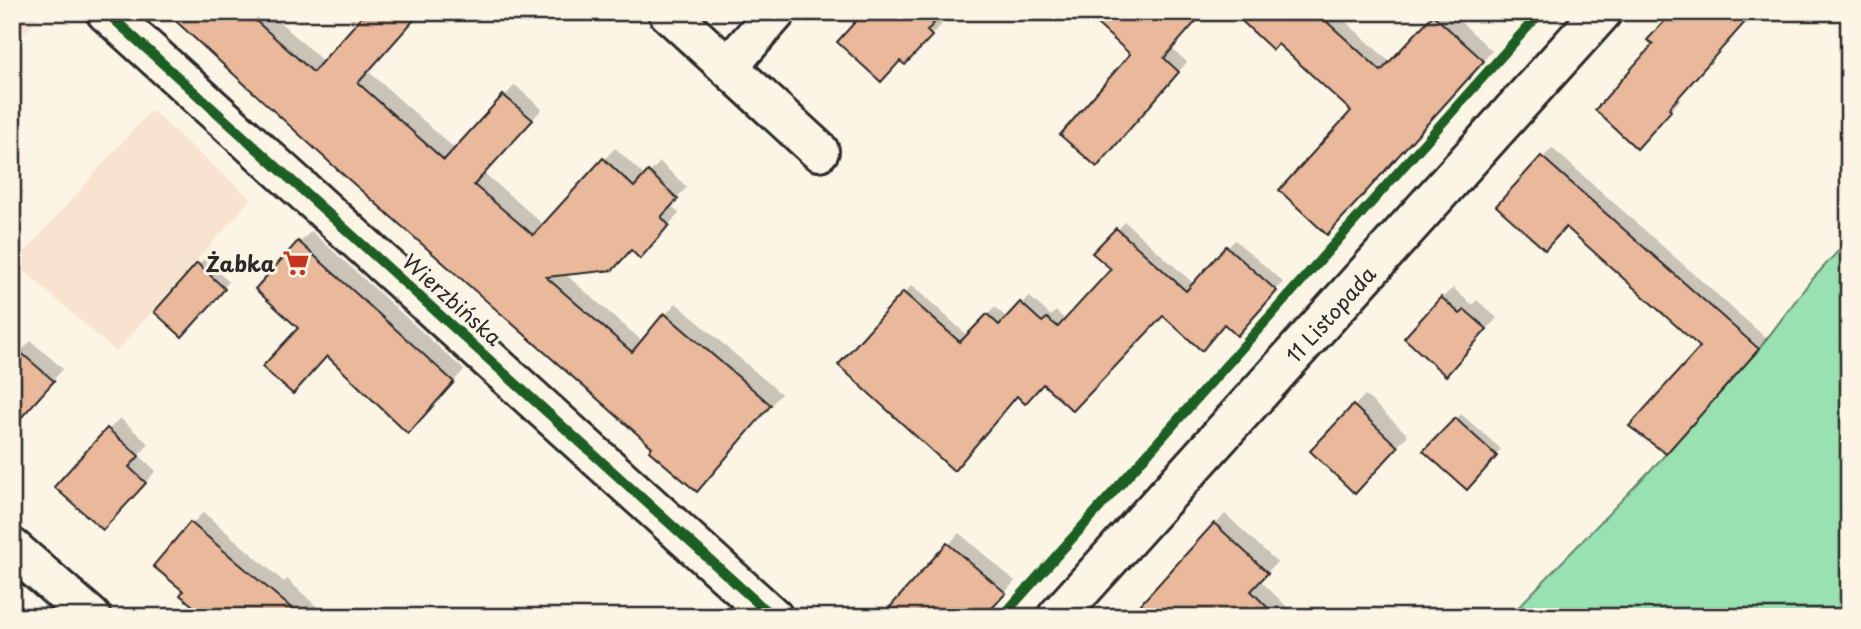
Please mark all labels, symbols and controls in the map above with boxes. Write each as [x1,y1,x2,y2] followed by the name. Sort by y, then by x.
[396,245,510,353] street label: Wierzbińska
[206,247,275,279] place label: Żabka
[281,248,311,278] supermarket icon: Żabka
[1278,258,1383,370] street label: 11 Listopada

